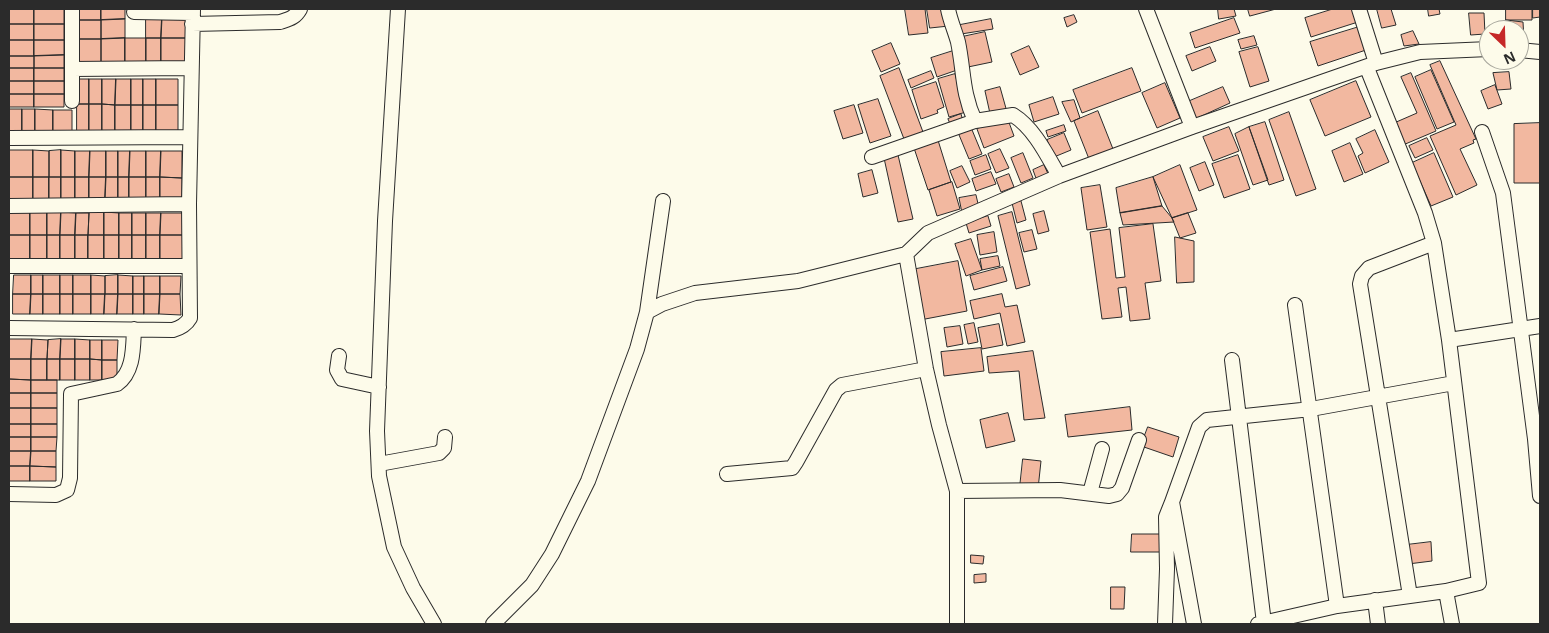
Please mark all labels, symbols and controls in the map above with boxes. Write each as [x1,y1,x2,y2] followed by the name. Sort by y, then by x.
[1479,20,1529,70] north arrow
[1501,47,1519,69] text: N

